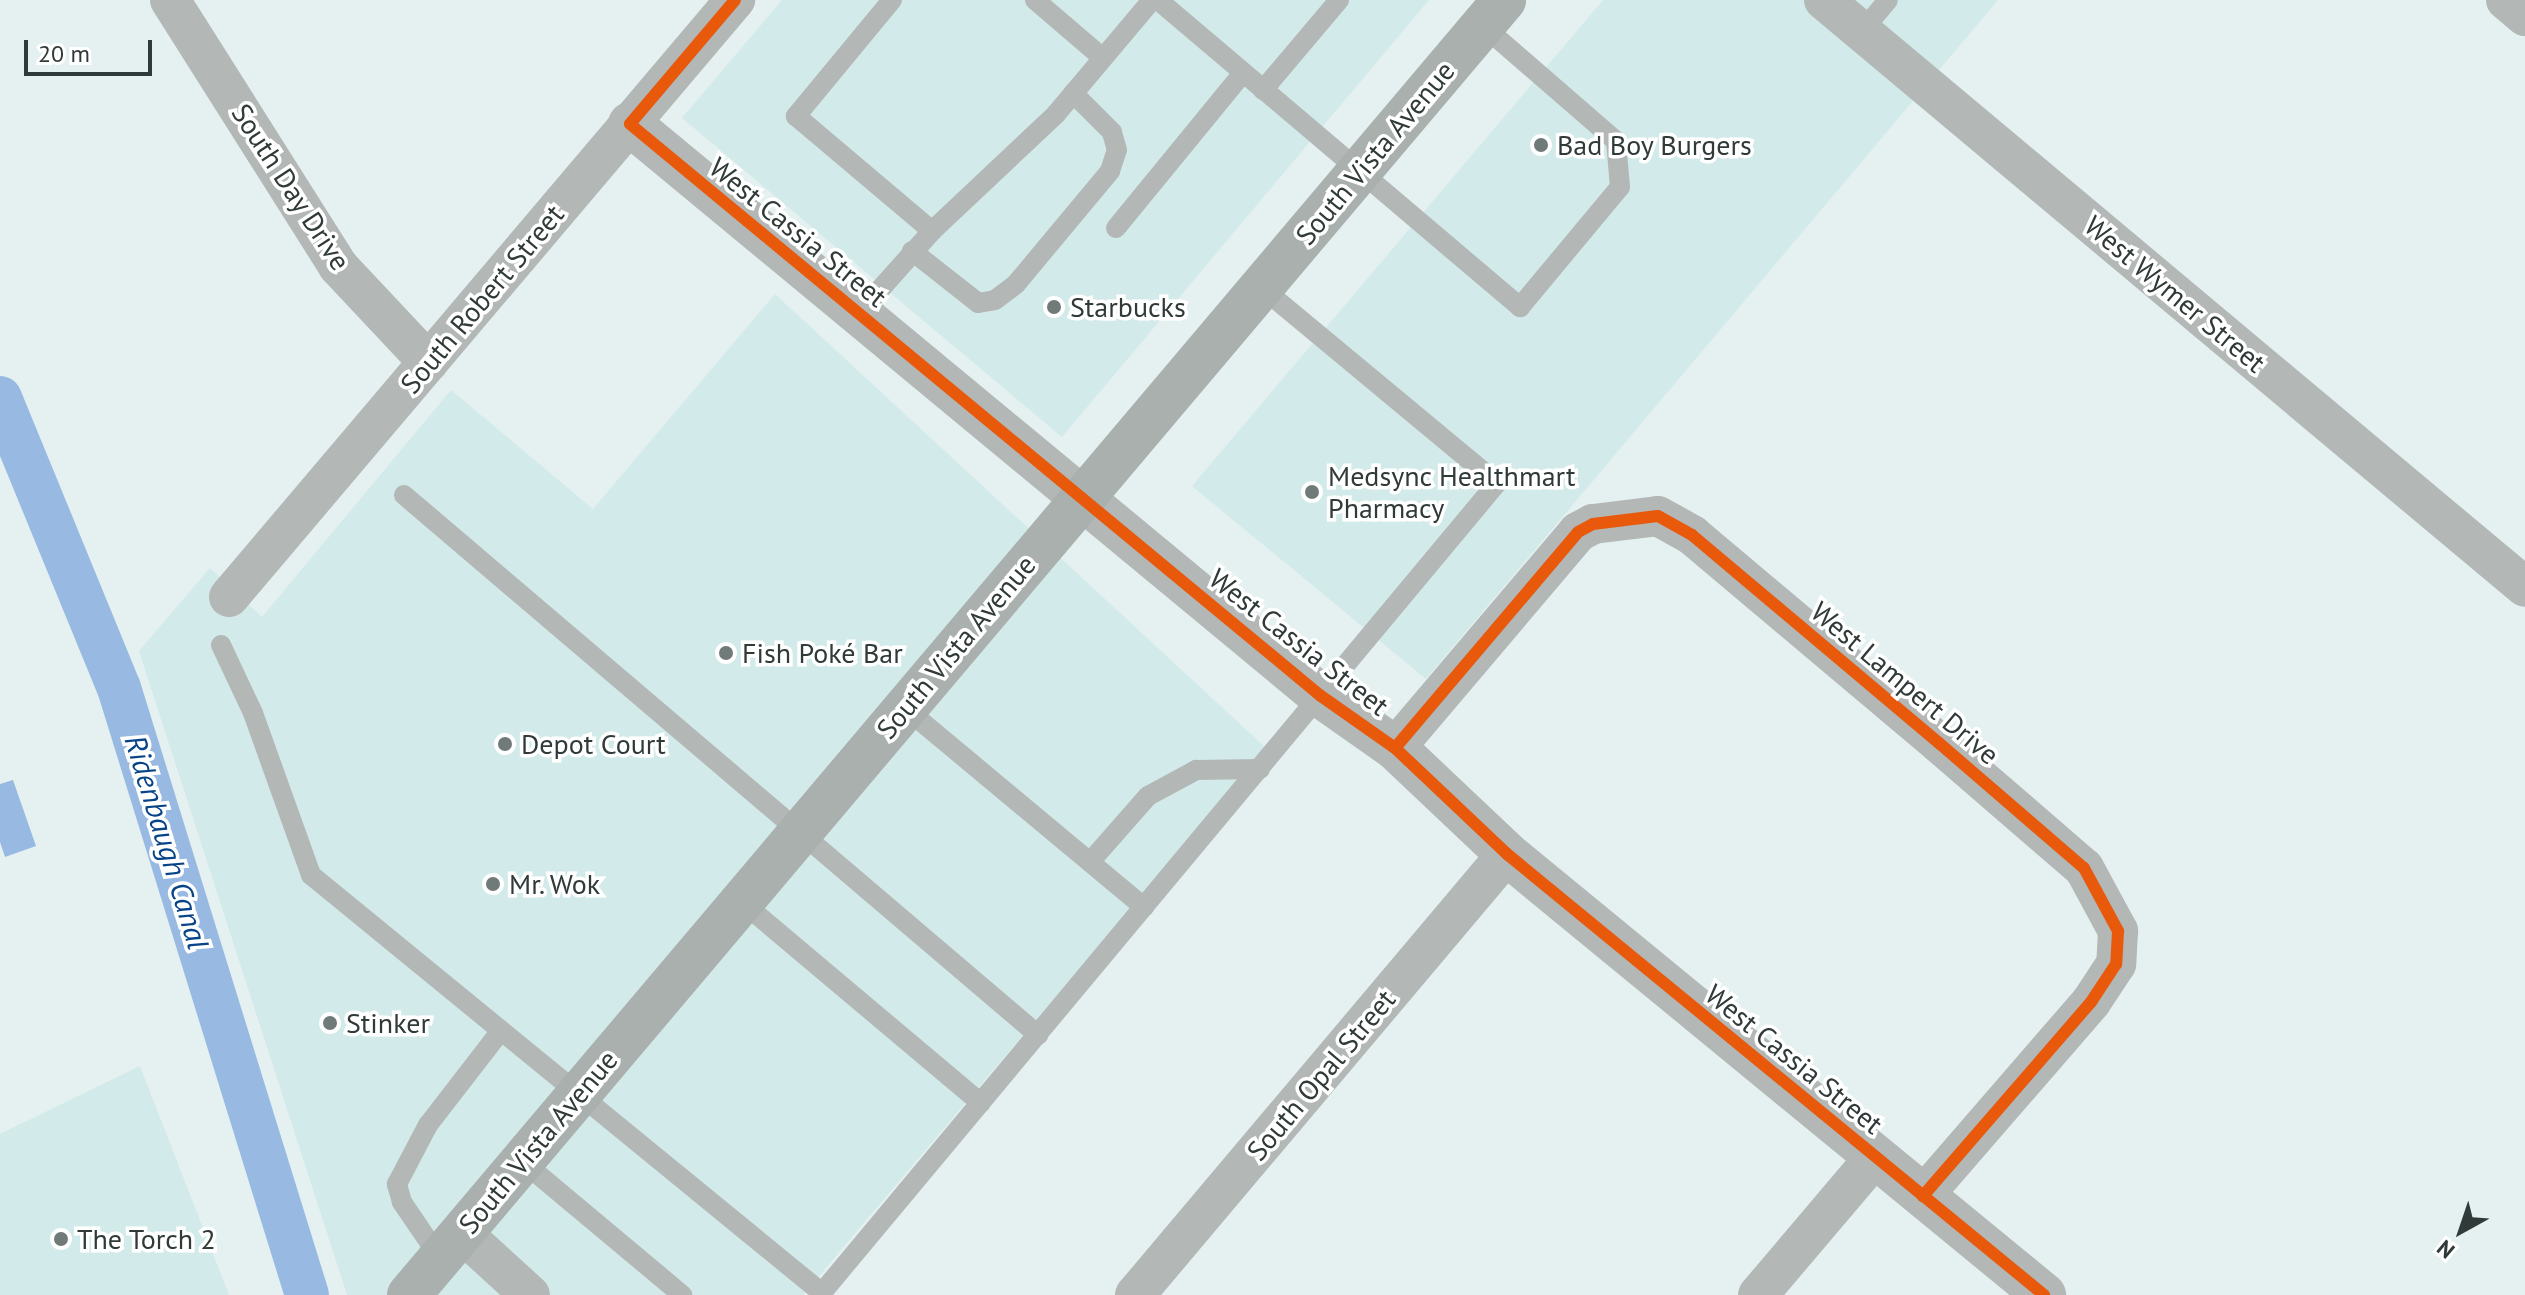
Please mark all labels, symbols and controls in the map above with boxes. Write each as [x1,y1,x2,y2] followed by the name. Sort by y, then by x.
[28,24,156,74] scale bar
[38,38,90,69] text: 20 m
[1288,54,1462,252] street label: South Vista Avenue
[224,97,358,277] street label: South Day Drive
[1557,128,1753,162] place label: Bad Boy Burgers
[1532,136,1550,154] marker: Bad Boy Burgers
[703,150,893,314] street label: West Cassia Street
[393,198,571,400] street label: South Robert Street
[2078,208,2272,380] street label: West Wymer Street
[1070,290,1186,324] place label: Starbucks
[1045,298,1063,316] marker: Starbucks
[1328,459,1576,525] place label: Medsync Healthmart Pharmacy
[1303,483,1321,501] marker: Medsync Healthmart Pharmacy
[869,548,1043,746] street label: South Vista Avenue
[1203,562,1395,722] street label: West Cassia Street
[1804,595,2006,771] street label: West Lampert Drive
[742,636,903,670] place label: Fish Poké Bar
[717,644,735,662] marker: Fish Poké Bar
[521,727,666,761] place label: Depot Court
[117,731,217,953] water label: Ridenbaugh Canal
[496,735,514,753] marker: Depot Court
[509,867,603,901] place label: Mr. Wok
[484,875,502,893] marker: Mr. Wok
[1699,977,1889,1141] street label: West Cassia Street
[1240,983,1402,1167] street label: South Opal Street
[346,1006,430,1040] place label: Stinker
[321,1014,339,1032] marker: Stinker
[451,1043,625,1241] street label: South Vista Avenue
[2421,1191,2501,1271] north arrow
[77,1222,217,1256] place label: The Torch 2
[52,1230,70,1248] marker: The Torch 2
[2431,1234,2460,1265] text: N

